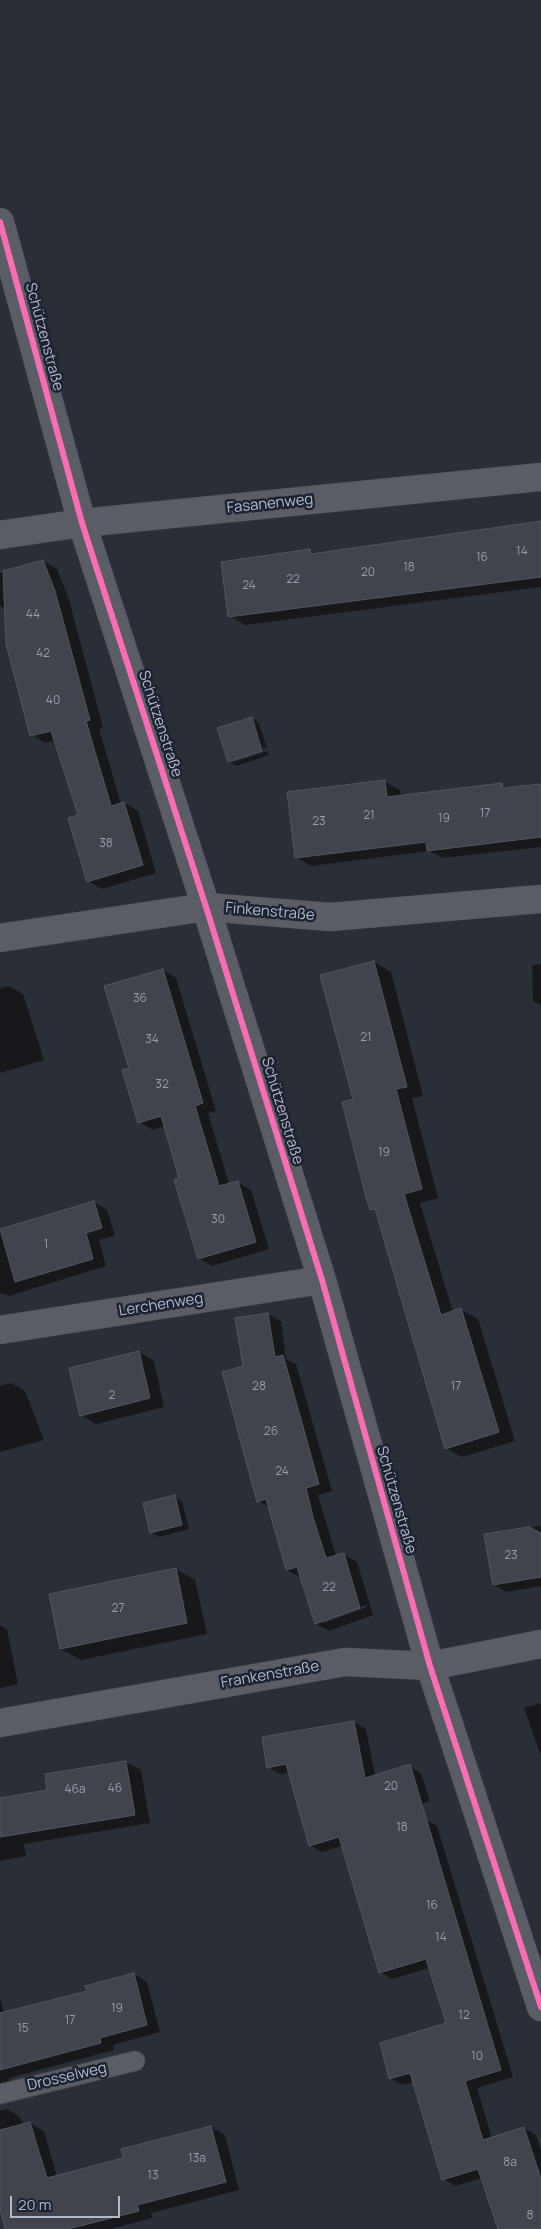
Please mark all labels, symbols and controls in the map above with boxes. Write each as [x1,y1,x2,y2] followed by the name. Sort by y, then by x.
[21,281,67,393] street label: Schützenstraße
[226,491,314,517] street label: Fasanenweg
[516,545,528,559] house number: 14
[476,551,488,565] house number: 16
[403,561,415,575] house number: 18
[361,566,375,580] house number: 20
[286,573,300,587] house number: 22
[242,579,256,593] house number: 24
[26,608,40,622] house number: 44
[36,647,50,661] house number: 42
[134,668,186,780] street label: Schützenstraße
[46,694,60,708] house number: 40
[480,807,490,821] house number: 17
[363,809,375,823] house number: 21
[438,812,450,826] house number: 19
[312,815,326,829] house number: 23
[99,837,113,851] house number: 38
[224,899,316,925] street label: Finkenstraße
[133,992,147,1006] house number: 36
[360,1031,372,1045] house number: 21
[145,1033,159,1047] house number: 34
[257,1055,307,1167] street label: Schützenstraße
[155,1078,169,1092] house number: 32
[378,1146,390,1160] house number: 19
[211,1213,225,1227] house number: 30
[44,1238,48,1252] house number: 1
[118,1289,204,1321] street label: Lerchenweg
[252,1380,266,1394] house number: 28
[451,1380,461,1394] house number: 17
[109,1389,115,1403] house number: 2
[264,1425,278,1439] house number: 26
[372,1444,420,1556] street label: Schützenstraße
[275,1465,289,1479] house number: 24
[504,1549,518,1563] house number: 23
[322,1581,336,1595] house number: 22
[112,1602,124,1616] house number: 27
[219,1657,321,1693] street label: Frankenstraße
[384,1780,398,1794] house number: 20
[108,1782,122,1796] house number: 46
[64,1783,86,1797] house number: 46a
[396,1821,408,1835] house number: 18
[426,1899,438,1913] house number: 16
[435,1931,447,1945] house number: 14
[111,2002,123,2016] house number: 19
[458,2009,470,2023] house number: 12
[65,2014,75,2028] house number: 17
[17,2022,29,2036] house number: 15
[471,2050,483,2064] house number: 10
[26,2059,108,2095] street label: Drosselweg
[188,2152,206,2166] house number: 13a
[503,2156,517,2170] house number: 8a
[147,2169,159,2183] house number: 13
[12,2186,122,2218] scale bar
[18,2194,51,2215] text: 20 m
[527,2209,533,2223] house number: 8

